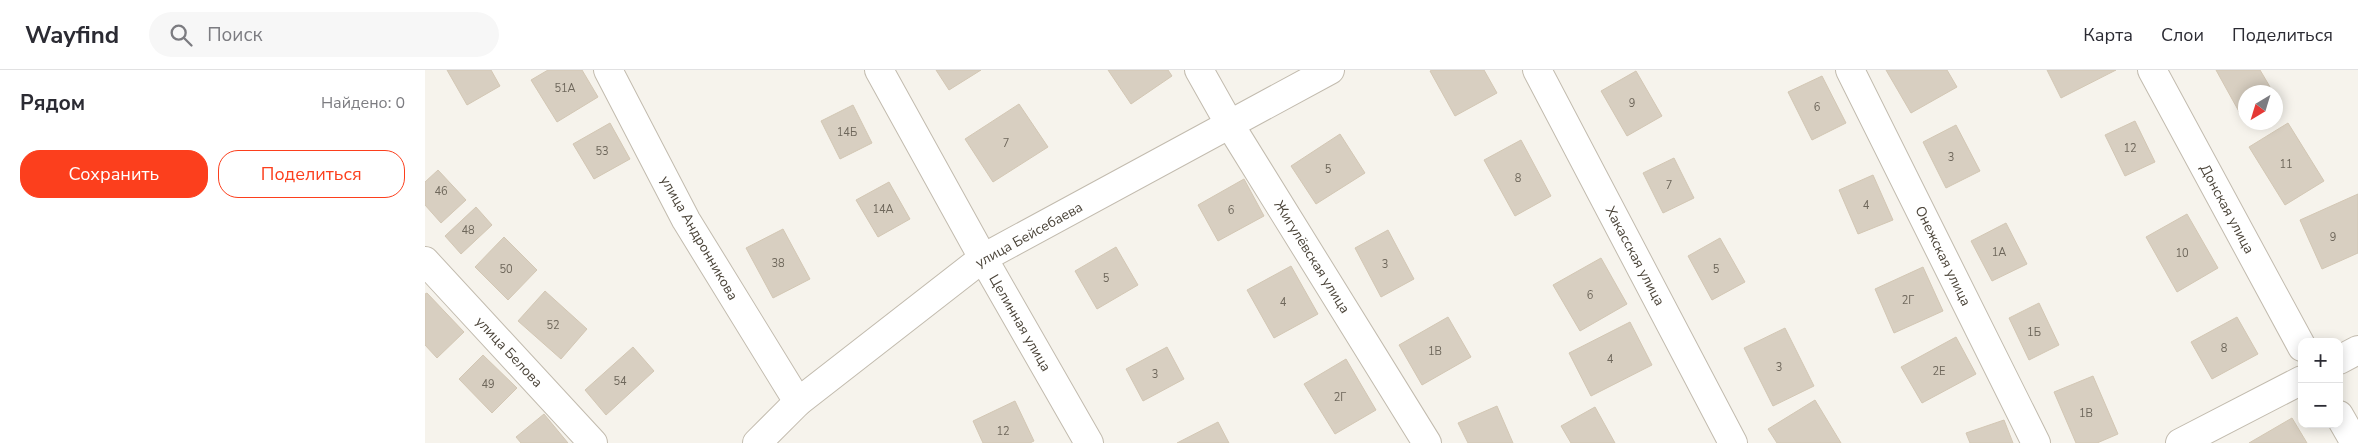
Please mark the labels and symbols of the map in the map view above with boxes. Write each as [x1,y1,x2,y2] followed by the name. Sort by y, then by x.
[554,81,576,96] house number: 51А
[2238,85,2283,130] north arrow
[1629,96,1635,111] house number: 9
[1814,100,1821,115] house number: 6
[837,125,857,140] house number: 14Б
[1003,136,1009,151] house number: 7
[2123,141,2137,156] house number: 12
[595,144,609,159] house number: 53
[1948,150,1954,165] house number: 3
[2279,157,2293,172] house number: 11
[2195,161,2259,257] street label: Донская улица
[1325,162,1332,177] house number: 5
[1515,171,1522,186] house number: 8
[656,172,742,304] street label: улица Андронникова
[1666,178,1672,193] house number: 7
[434,184,448,199] house number: 46
[1270,197,1354,317] street label: Жигулёвская улица
[972,198,1086,272] street label: улица Бейсебаева
[1863,198,1870,213] house number: 4
[872,202,894,217] house number: 14А
[1228,203,1235,218] house number: 6
[1601,203,1669,309] street label: Хакасская улица
[1911,203,1975,309] street label: Онежская улица
[461,223,475,238] house number: 48
[2330,230,2336,245] house number: 9
[1992,245,2006,260] house number: 1А
[2175,246,2189,261] house number: 10
[771,256,785,271] house number: 38
[1382,257,1388,272] house number: 3
[499,262,513,277] house number: 50
[1713,262,1720,277] house number: 5
[985,271,1055,375] street label: Целинная улица
[1103,271,1110,286] house number: 5
[1587,288,1594,303] house number: 6
[1902,293,1914,308] house number: 2Г
[1280,295,1287,310] house number: 4
[471,312,547,392] street label: улица Белова
[546,318,560,333] house number: 52
[2027,325,2041,340] house number: 1Б
[2221,341,2228,356] house number: 8
[1428,344,1442,359] house number: 1В
[1607,352,1614,367] house number: 4
[1776,360,1782,375] house number: 3
[1932,364,1946,379] house number: 2Е
[1152,367,1158,382] house number: 3
[613,374,627,389] house number: 54
[481,377,495,392] house number: 49
[1334,390,1346,405] house number: 2Г
[2079,406,2093,421] house number: 1В
[996,424,1010,439] house number: 12

